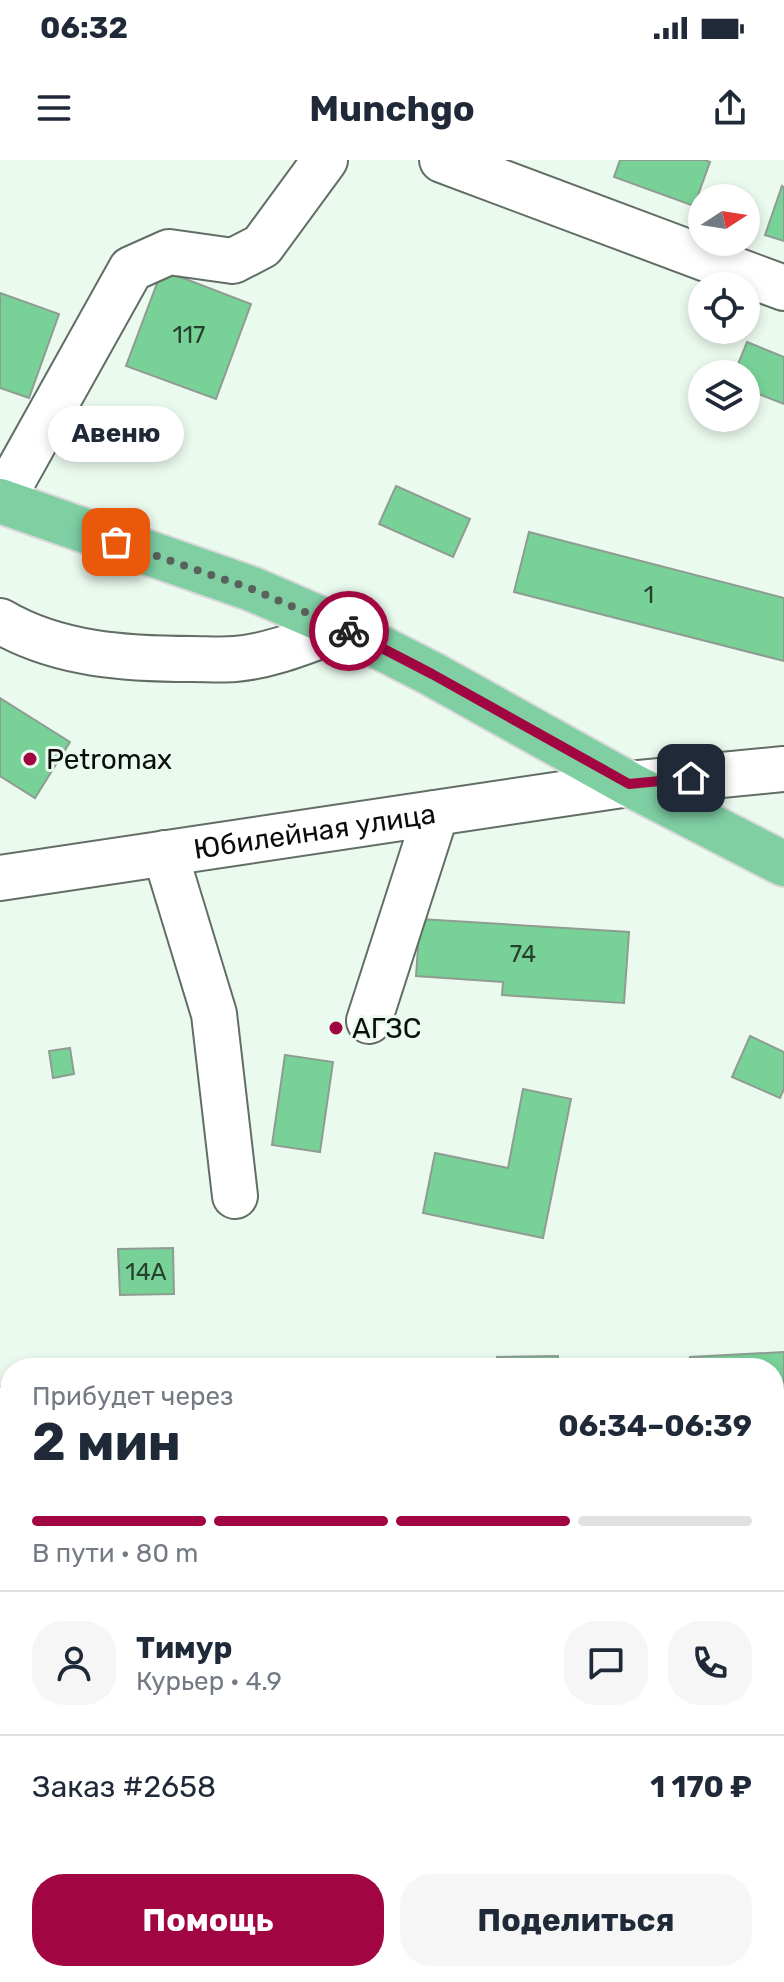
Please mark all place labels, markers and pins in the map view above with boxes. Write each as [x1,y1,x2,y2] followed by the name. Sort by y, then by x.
[48,406,184,462] callout: Авеню
[82,508,150,576] pin
[46,743,172,776] place label: Petromax
[657,744,725,812] pin
[21,750,39,768] marker: Petromax
[352,1012,421,1045] place label: АГЗС
[327,1019,345,1037] marker: АГЗС

